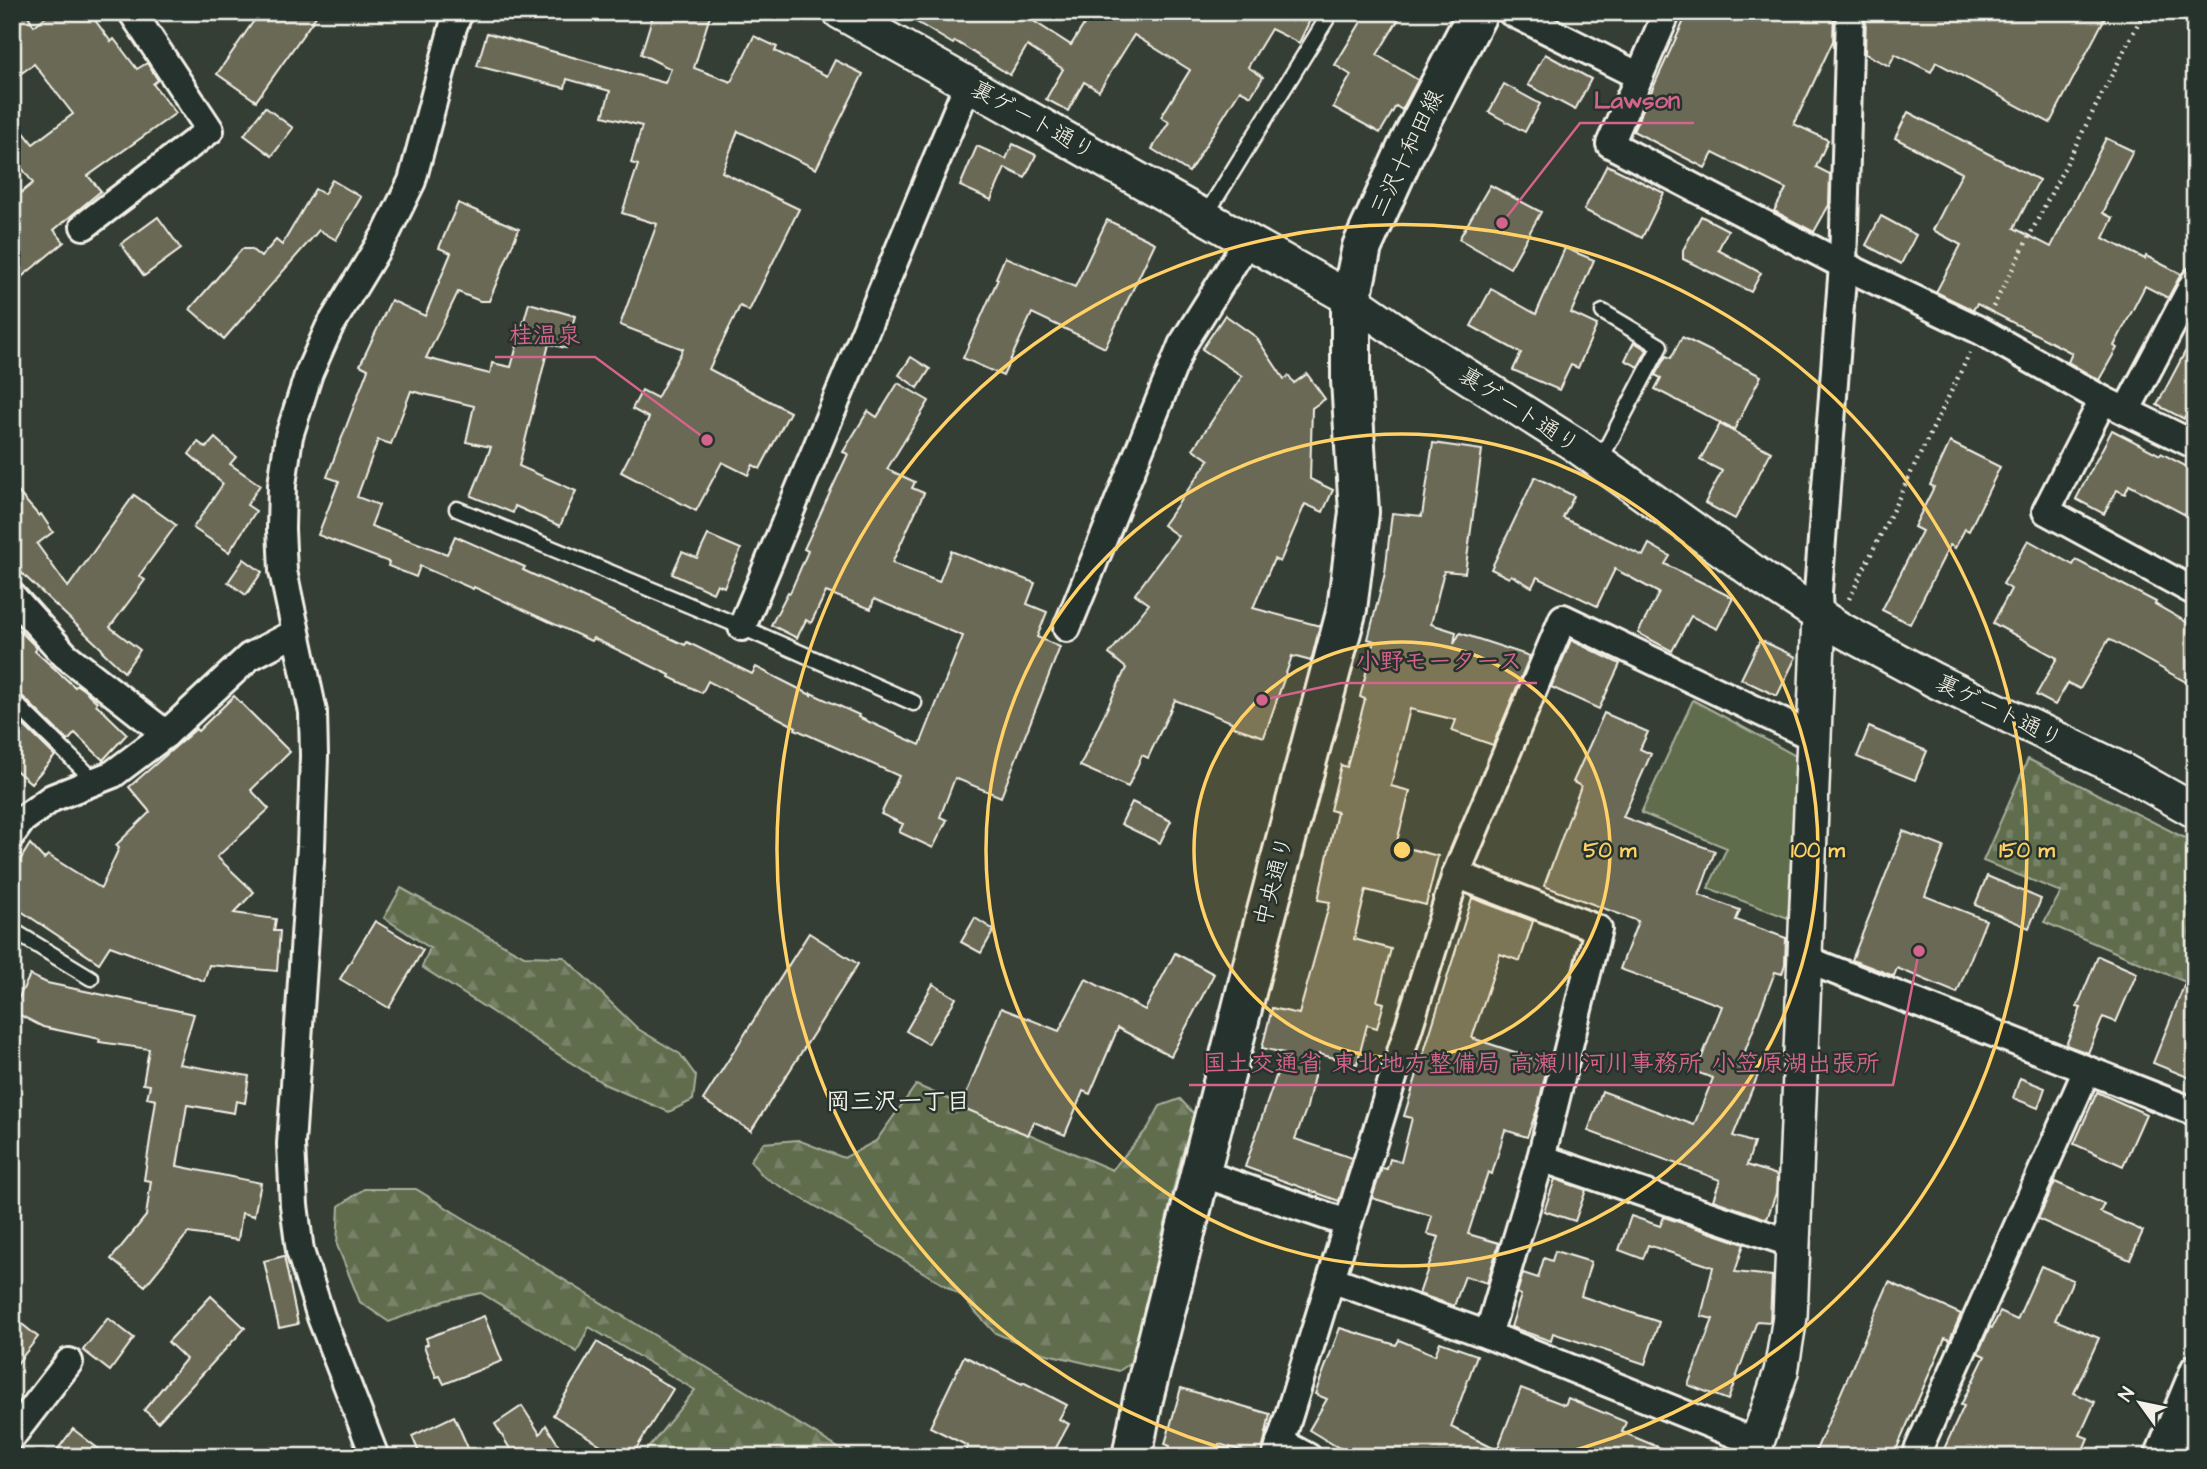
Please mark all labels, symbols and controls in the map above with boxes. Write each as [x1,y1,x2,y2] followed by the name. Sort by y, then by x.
[965,73,1101,167] street label: 裏ゲート通り
[1580,78,1694,123] callout: Lawson
[1362,84,1452,222] street label: 三沢十和田線
[1594,84,1680,118] text: Lawson
[495,312,595,357] callout: 桂温泉
[509,319,581,353] text: 桂温泉
[1452,359,1586,461] street label: 裏ゲート通り
[1341,638,1537,683] callout: 小野モータース
[1356,645,1522,679] text: 小野モータース
[1930,666,2068,756] street label: 裏ゲート通り
[1247,832,1301,930] street label: 中央通り
[1584,836,1637,865] text: 50 m
[1791,836,1846,865] text: 100 m
[1999,836,2055,865] text: 150 m
[1390,838,1414,862] centre of rings
[1189,1040,1893,1085] callout: 国土交通省 東北地方整備局 高瀬川河川事務所 小笠原湖出張所
[1203,1047,1879,1081] text: 国土交通省 東北地方整備局 高瀬川河川事務所 小笠原湖出張所
[826,1085,970,1119] district label: 岡三沢一丁目
[2106,1368,2176,1438] north arrow
[2112,1382,2142,1407] text: N

